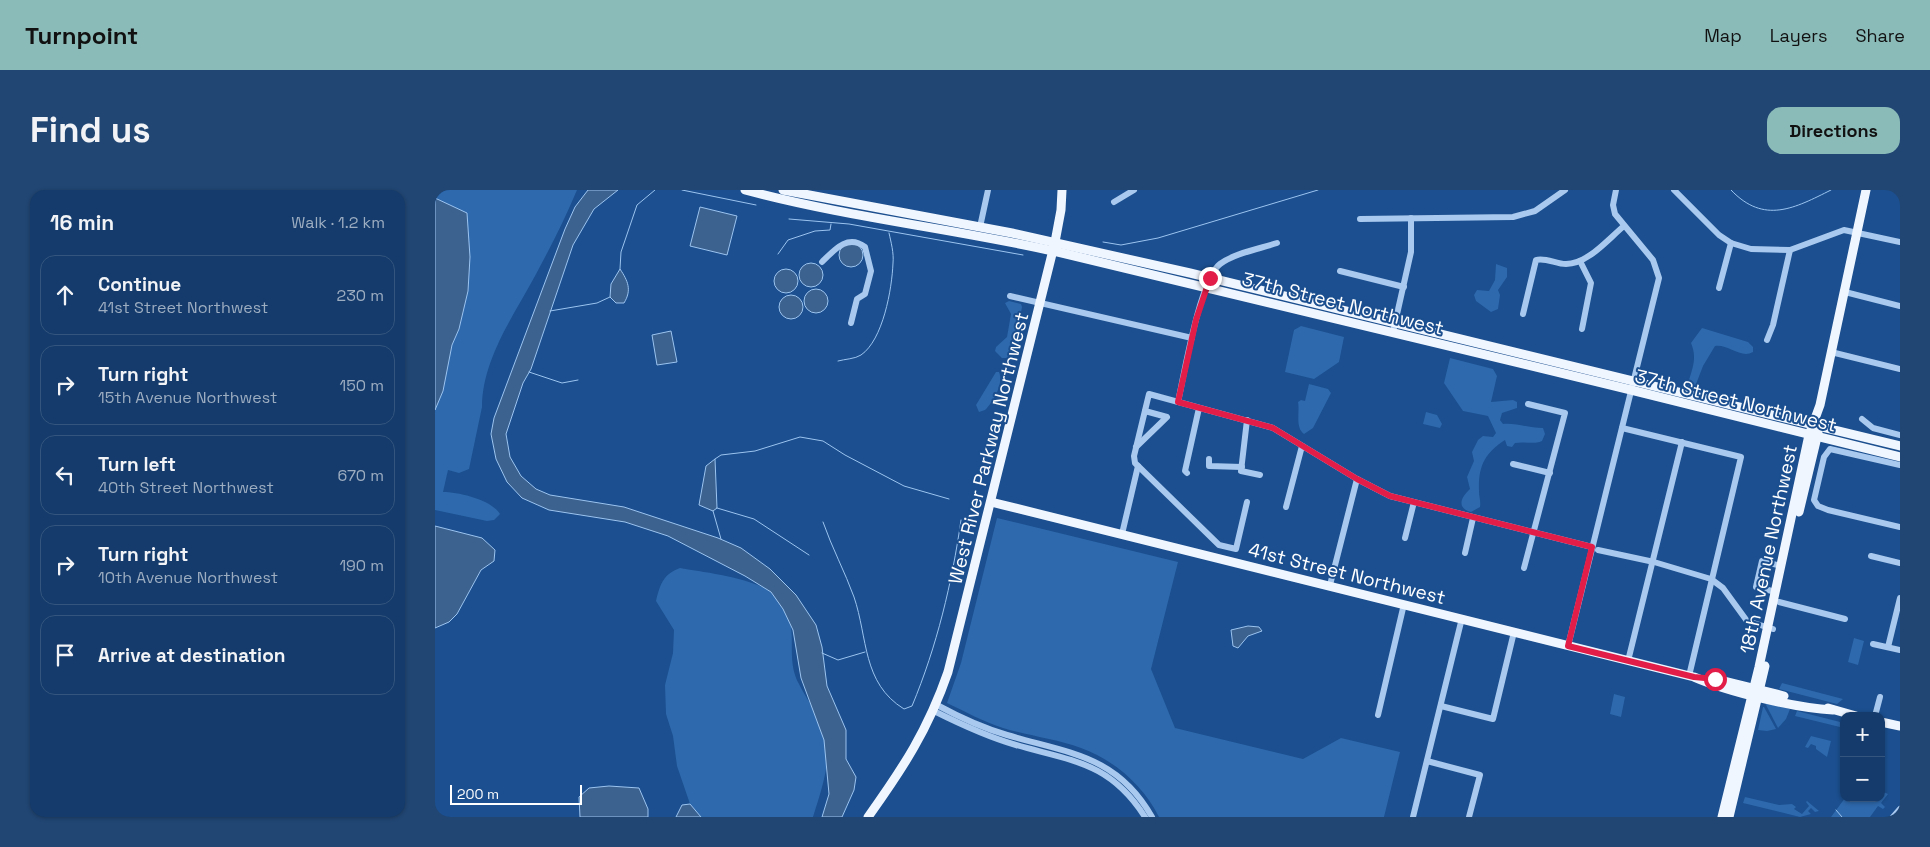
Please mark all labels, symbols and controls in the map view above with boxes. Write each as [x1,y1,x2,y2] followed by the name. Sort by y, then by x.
[25,20,138,51] text: Turnpoint
[1704,24,1742,47] text: Map
[1770,24,1827,47] text: Layers
[1855,24,1905,47] text: Share
[1767,107,1900,154] button: Directions
[30,108,151,152] text: Find us
[50,209,114,236] text: 16 min
[291,212,385,233] text: Walk · 1.2 km
[1239,266,1446,341] street label: 37th Street Northwest
[1199,267,1222,290] route end
[98,272,181,297] text: Continue
[51,281,79,309] icon: ahead
[337,285,384,306] text: 230 m
[98,297,268,318] text: 41st Street Northwest
[943,310,1034,587] street label: West River Parkway Northwest
[98,362,188,387] text: Turn right
[1632,363,1839,438] street label: 37th Street Northwest
[51,371,79,399] icon: right
[340,375,384,396] text: 150 m
[98,387,277,408] text: 15th Avenue Northwest
[1734,442,1803,656] street label: 18th Avenue Northwest
[98,452,176,477] text: Turn left
[51,461,79,489] icon: left
[337,465,384,486] text: 670 m
[98,477,274,498] text: 40th Street Northwest
[1246,537,1448,610] street label: 41st Street Northwest
[98,542,188,567] text: Turn right
[51,551,79,579] icon: right
[339,555,384,576] text: 190 m
[98,567,278,588] text: 10th Avenue Northwest
[51,641,79,669] icon: arrive
[98,643,286,668] text: Arrive at destination
[1704,668,1727,691] route start
[1840,712,1885,802] map controls
[1840,712,1885,757] button: +
[1840,757,1885,802] button: −
[450,782,583,805] scale bar
[457,785,499,803] text: 200 m

